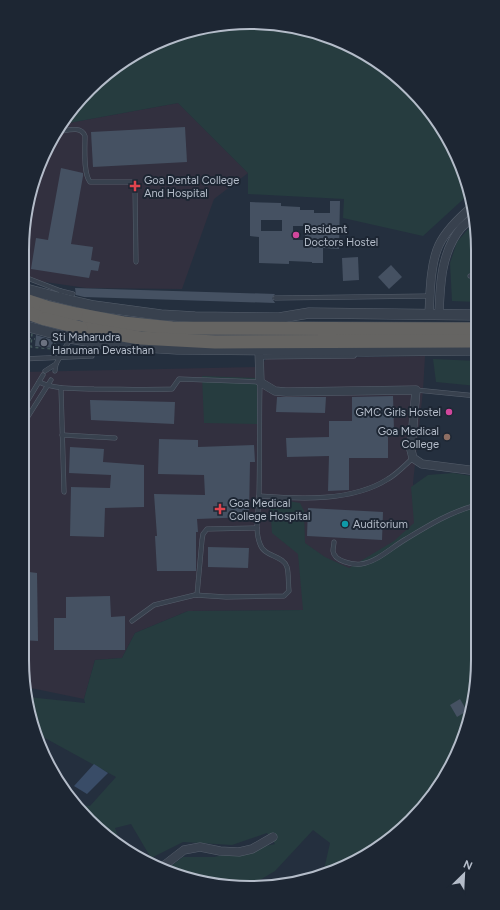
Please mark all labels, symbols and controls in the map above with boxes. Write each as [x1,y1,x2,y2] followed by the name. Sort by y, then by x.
[144,174,239,200] place label: Goa Dental College And Hospital
[129,180,141,192] marker: Goa Dental College And Hospital
[304,223,378,249] place label: Resident Doctors Hostel
[291,230,301,240] marker: Resident Doctors Hostel
[52,331,154,357] place label: Sti Maharudra Hanuman Devasthan
[39,338,49,348] marker: Sti Maharudra Hanuman Devasthan
[355,406,441,419] place label: GMC Girls Hostel
[444,407,454,417] marker: GMC Girls Hostel
[378,425,439,451] place label: Goa Medical College
[442,432,452,442] marker: Goa Medical College
[229,497,310,523] place label: Goa Medical College Hospital
[214,503,226,515] marker: Goa Medical College Hospital
[353,518,408,531] place label: Auditorium
[340,519,350,529] marker: Auditorium
[444,854,484,894] north arrow
[461,858,474,873] text: N

